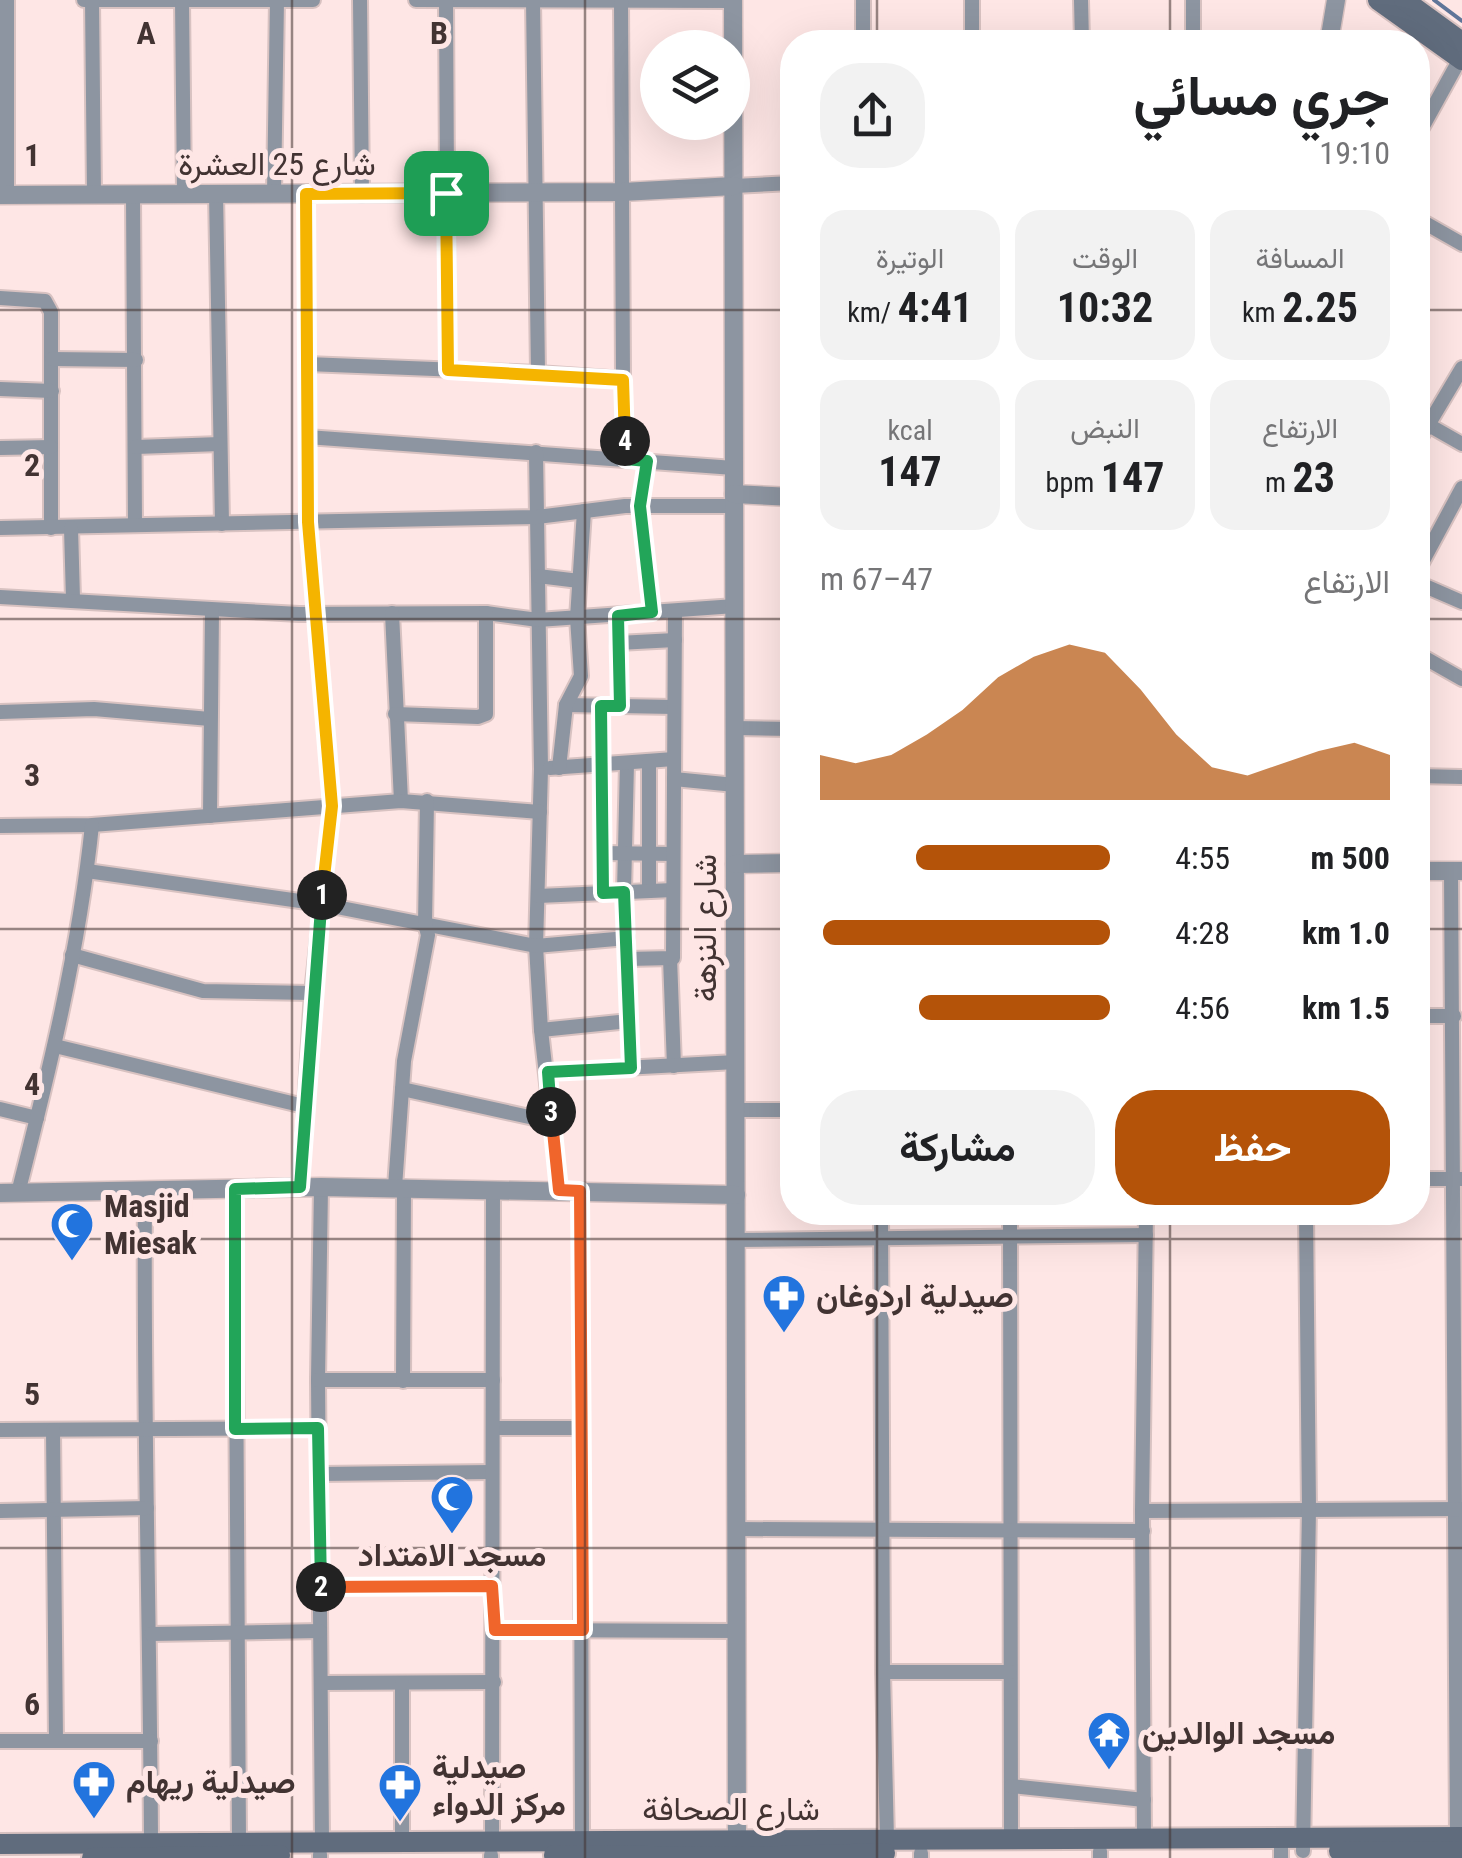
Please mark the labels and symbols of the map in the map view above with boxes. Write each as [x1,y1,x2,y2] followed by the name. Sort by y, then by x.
[136,14,156,52] text: A
[430,14,448,52] text: B
[24,136,40,174] text: 1
[178,145,376,186] street label: شارع 25 العشرة
[404,151,489,236] pin
[600,416,650,466] pin: 4
[24,446,40,484] text: 2
[24,756,40,794] text: 3
[686,854,727,1002] street label: شارع النزهة
[297,870,347,920] pin: 1
[24,1065,40,1103] text: 4
[526,1087,576,1137] pin: 3
[104,1187,197,1262] place label: Masjid Miesak
[49,1201,95,1262] mosque icon: Masjid Miesak
[761,1273,807,1334] pharmacy icon: صيدلية اردوغان
[816,1277,1014,1316] place label: صيدلية اردوغان
[24,1375,40,1413] text: 5
[429,1474,475,1535] mosque icon: مسجد الامتداد
[358,1536,546,1574] place label: مسجد الامتداد
[296,1562,346,1612] pin: 2
[24,1685,40,1723] text: 6
[1086,1710,1132,1771] temple icon: مسجد الوالدين
[1142,1714,1335,1753] place label: مسجد الوالدين
[432,1748,566,1824] place label: صيدلية مركز الدواء
[71,1759,117,1820] pharmacy icon: صيدلية ريهام
[377,1762,423,1823] pharmacy icon: صيدلية مركز الدواء
[126,1763,296,1803] place label: صيدلية ريهام
[642,1790,820,1831] street label: شارع الصحافة

